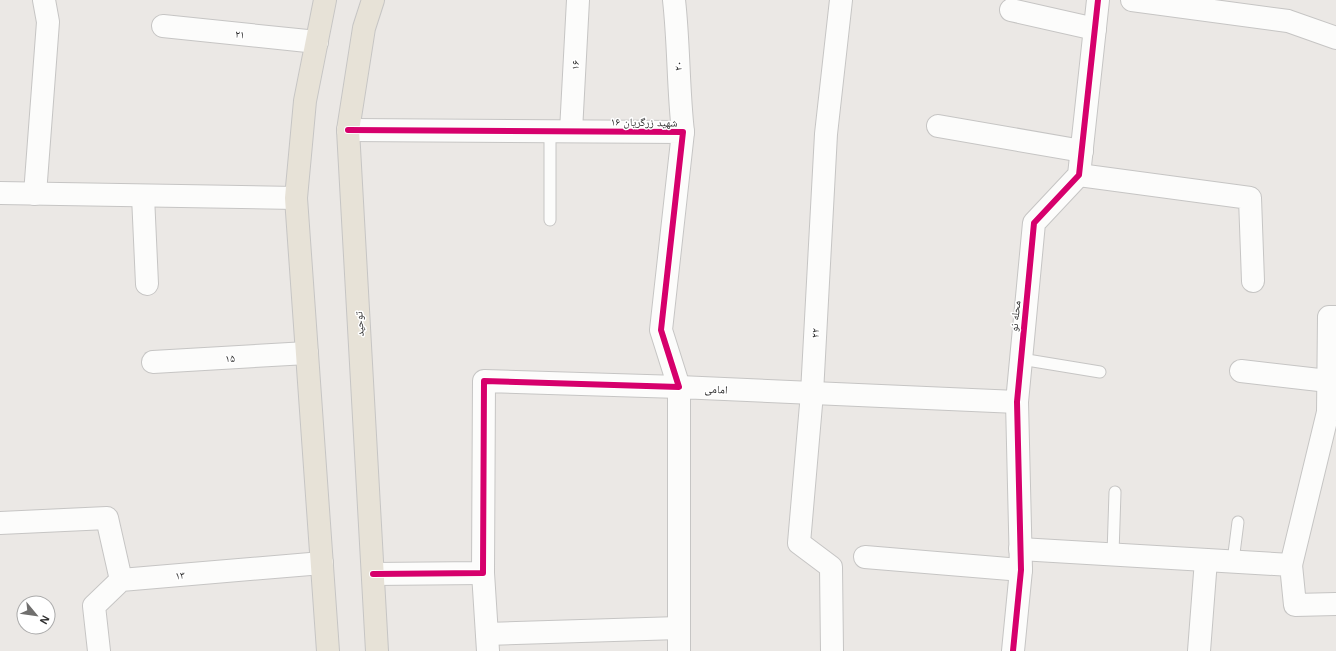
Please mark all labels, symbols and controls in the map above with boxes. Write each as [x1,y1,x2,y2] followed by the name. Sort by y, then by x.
[234,28,246,40] street label: ۲۱
[569,60,581,70] street label: ۱۶
[672,61,684,71] street label: ۲۰
[610,115,678,130] street label: ۱۶ شهید زرگریان
[1007,300,1023,332] street label: محله نو
[352,310,366,337] street label: توحید
[809,328,821,338] street label: ۲۲
[225,352,235,364] street label: ۱۵
[704,382,728,397] street label: امامی
[175,569,185,581] street label: ۱۳
[16,595,56,635] north arrow
[38,613,52,626] text: N

